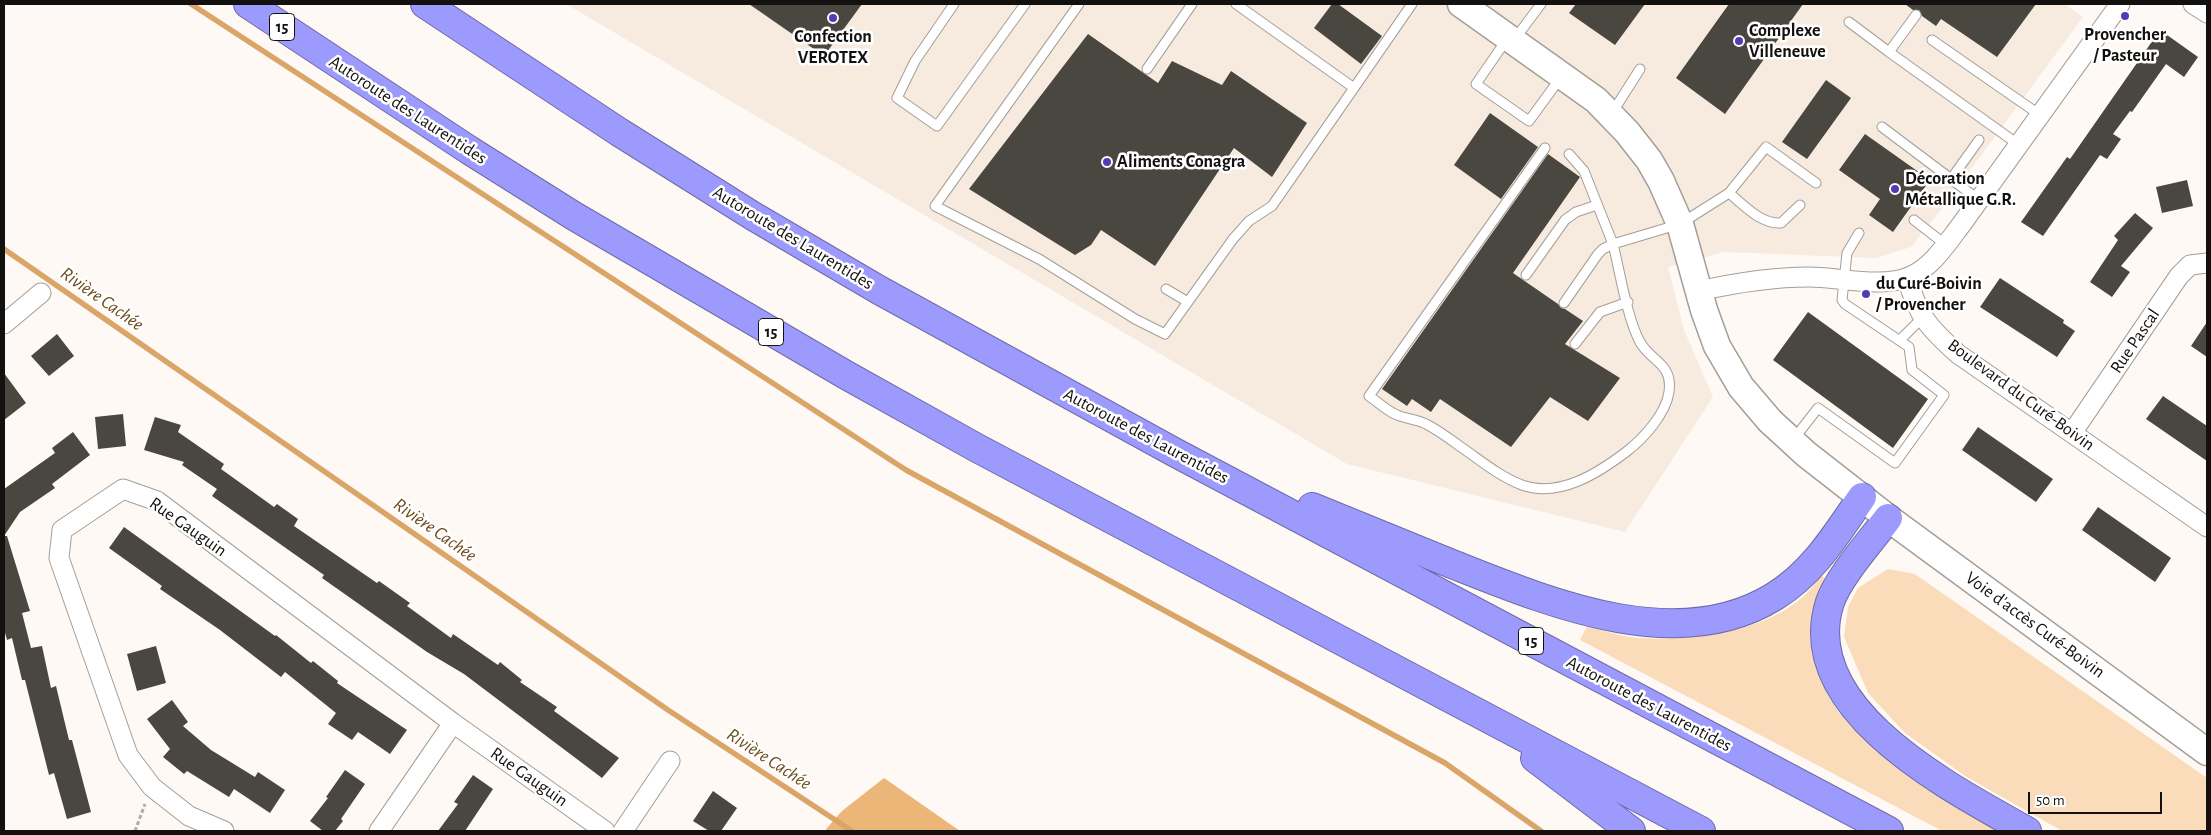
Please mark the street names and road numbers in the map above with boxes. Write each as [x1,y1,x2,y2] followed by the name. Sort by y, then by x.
[270,14,294,41] road number: 15
[325,51,491,169] street label: Autoroute des Laurentides
[709,181,877,295] street label: Autoroute des Laurentides
[2106,305,2164,377] street label: Rue Pascal
[758,318,784,346] road number: 15
[1943,334,2099,456] street label: Boulevard du Curé-Boivin
[1060,383,1232,489] street label: Autoroute des Laurentides
[145,492,231,562] street label: Rue Gauguin
[1961,567,2109,683] street label: Voie d'accès Curé-Boivin
[1518,627,1544,654] road number: 15
[1563,651,1735,757] street label: Autoroute des Laurentides
[486,742,572,812] street label: Rue Gauguin

